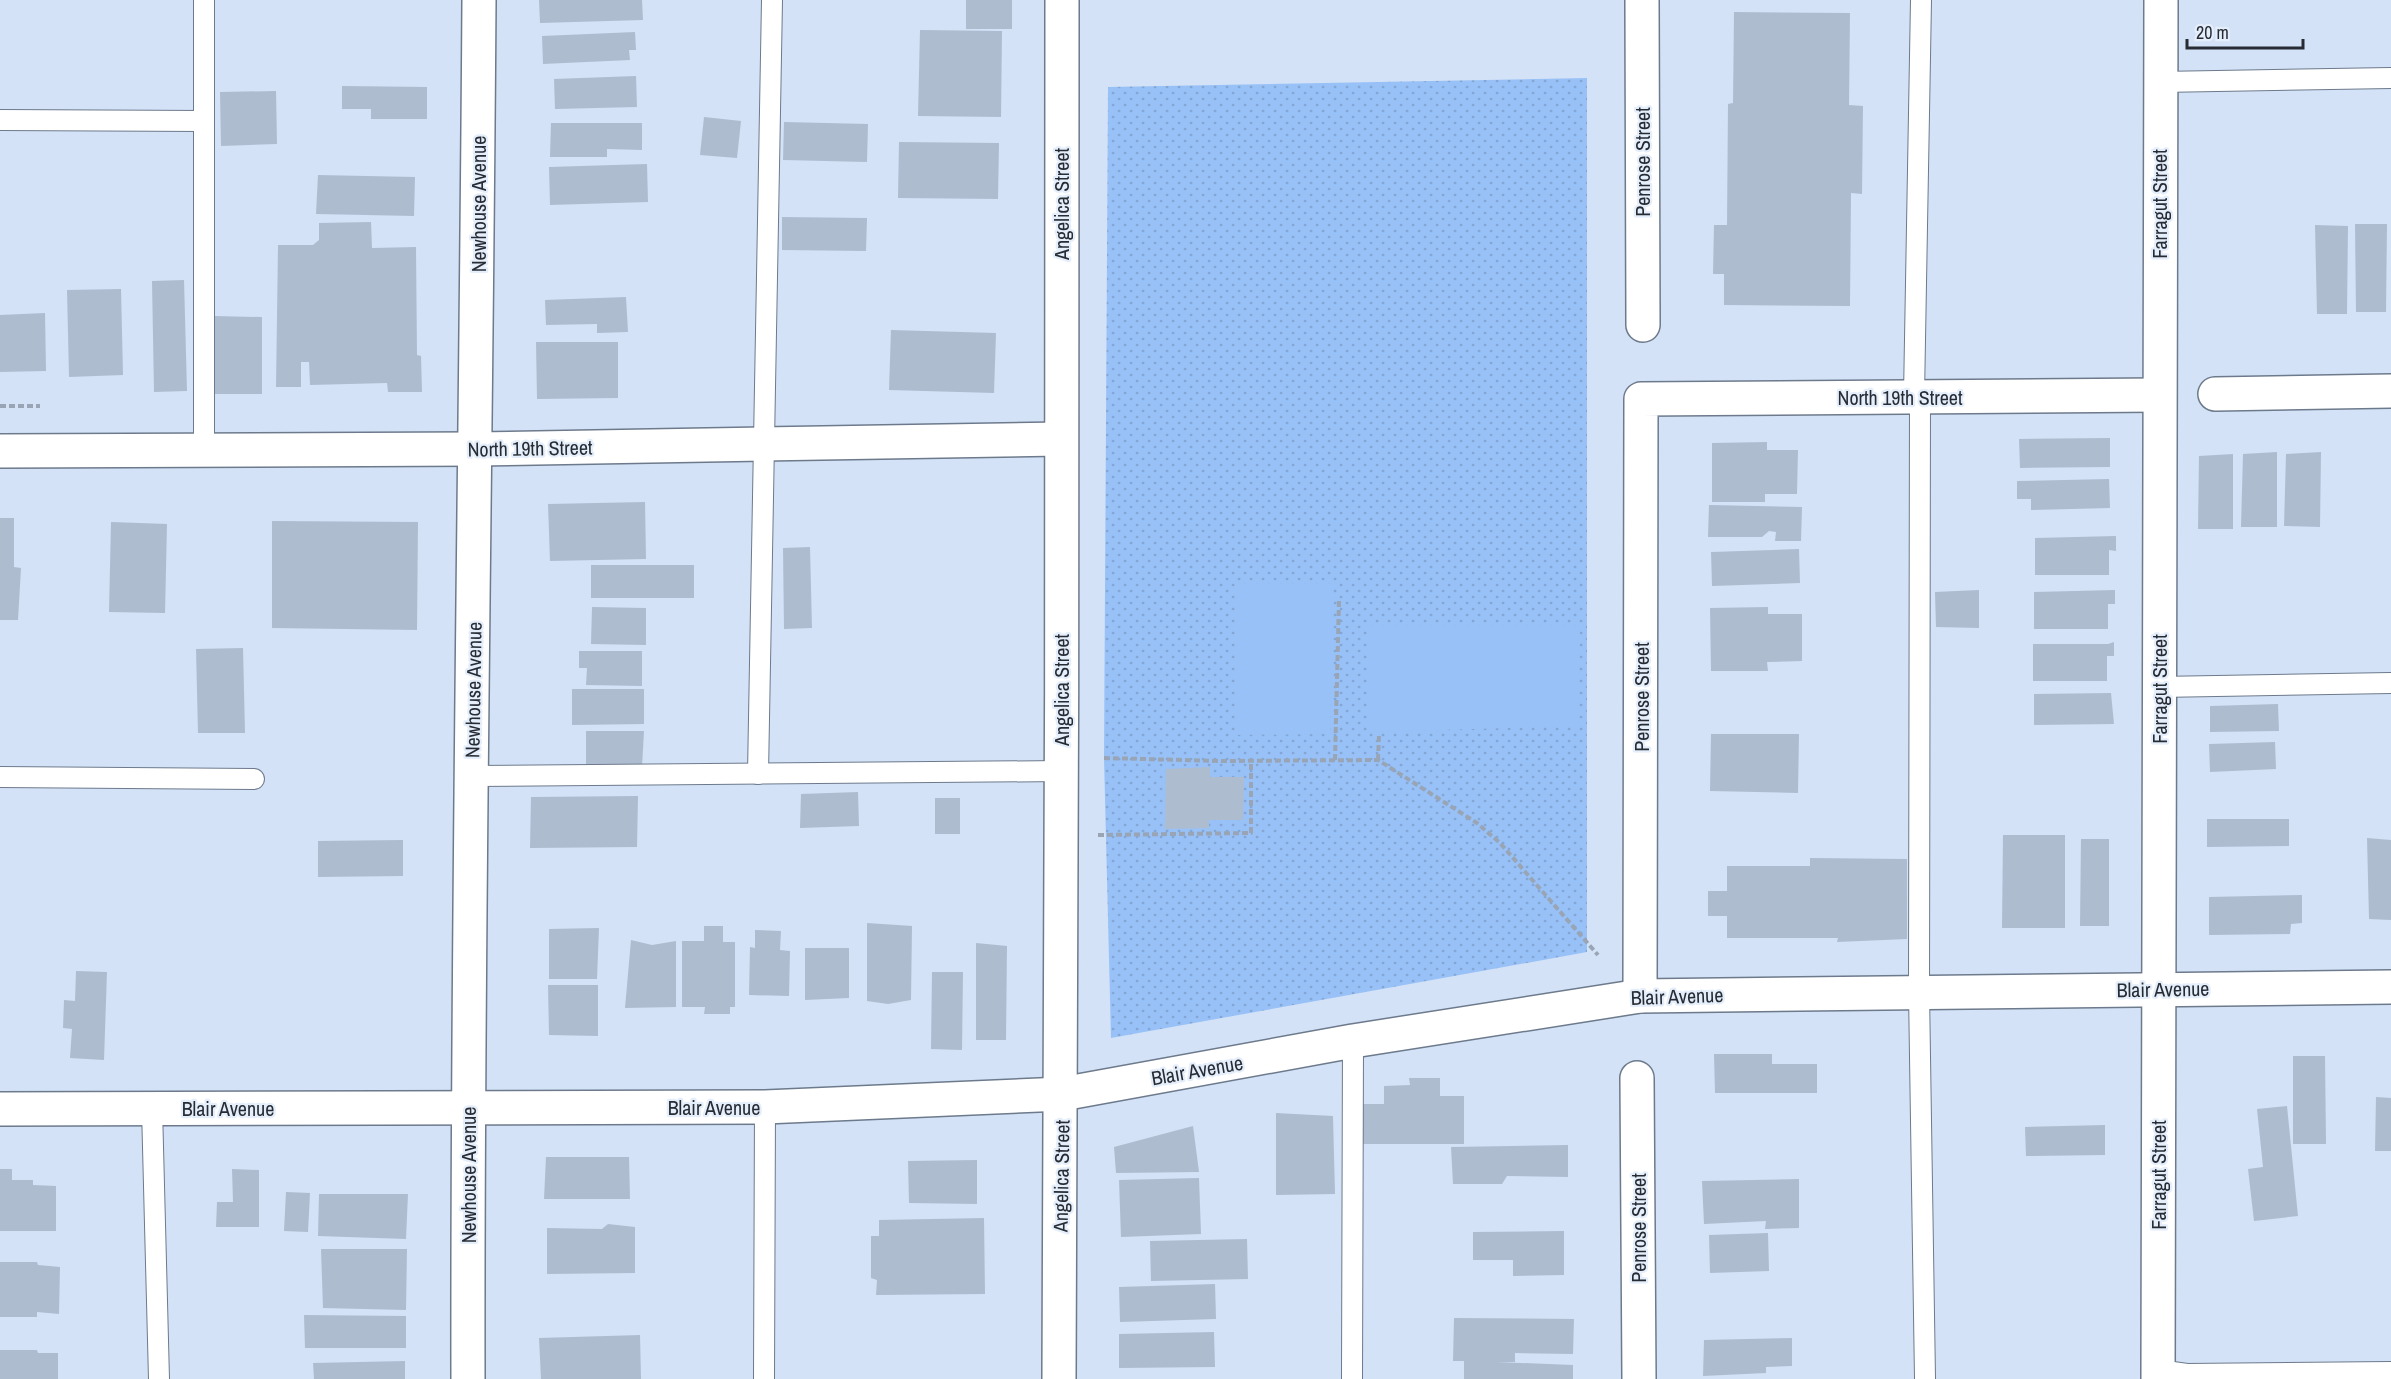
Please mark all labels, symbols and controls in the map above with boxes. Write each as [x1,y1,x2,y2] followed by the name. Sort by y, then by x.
[2187,12,2302,50] scale bar
[2196,20,2229,45] text: 20 m
[1629,107,1656,217] street label: Penrose Street
[465,136,492,272] street label: Newhouse Avenue
[1048,147,1075,261] street label: Angelica Street
[2146,149,2173,259] street label: Farragut Street
[1838,384,1963,411] street label: North 19th Street
[467,433,593,463] street label: North 19th Street
[458,622,488,758] street label: Newhouse Avenue
[1048,633,1075,747] street label: Angelica Street
[2146,634,2173,744] street label: Farragut Street
[1628,642,1655,752] street label: Penrose Street
[2116,975,2210,1003] street label: Blair Avenue
[1630,981,1724,1011] street label: Blair Avenue
[1149,1049,1245,1091] street label: Blair Avenue
[668,1094,760,1121] street label: Blair Avenue
[182,1095,274,1122] street label: Blair Avenue
[455,1107,482,1243] street label: Newhouse Avenue
[1047,1119,1075,1233] street label: Angelica Street
[2145,1120,2172,1230] street label: Farragut Street
[1625,1173,1652,1283] street label: Penrose Street

